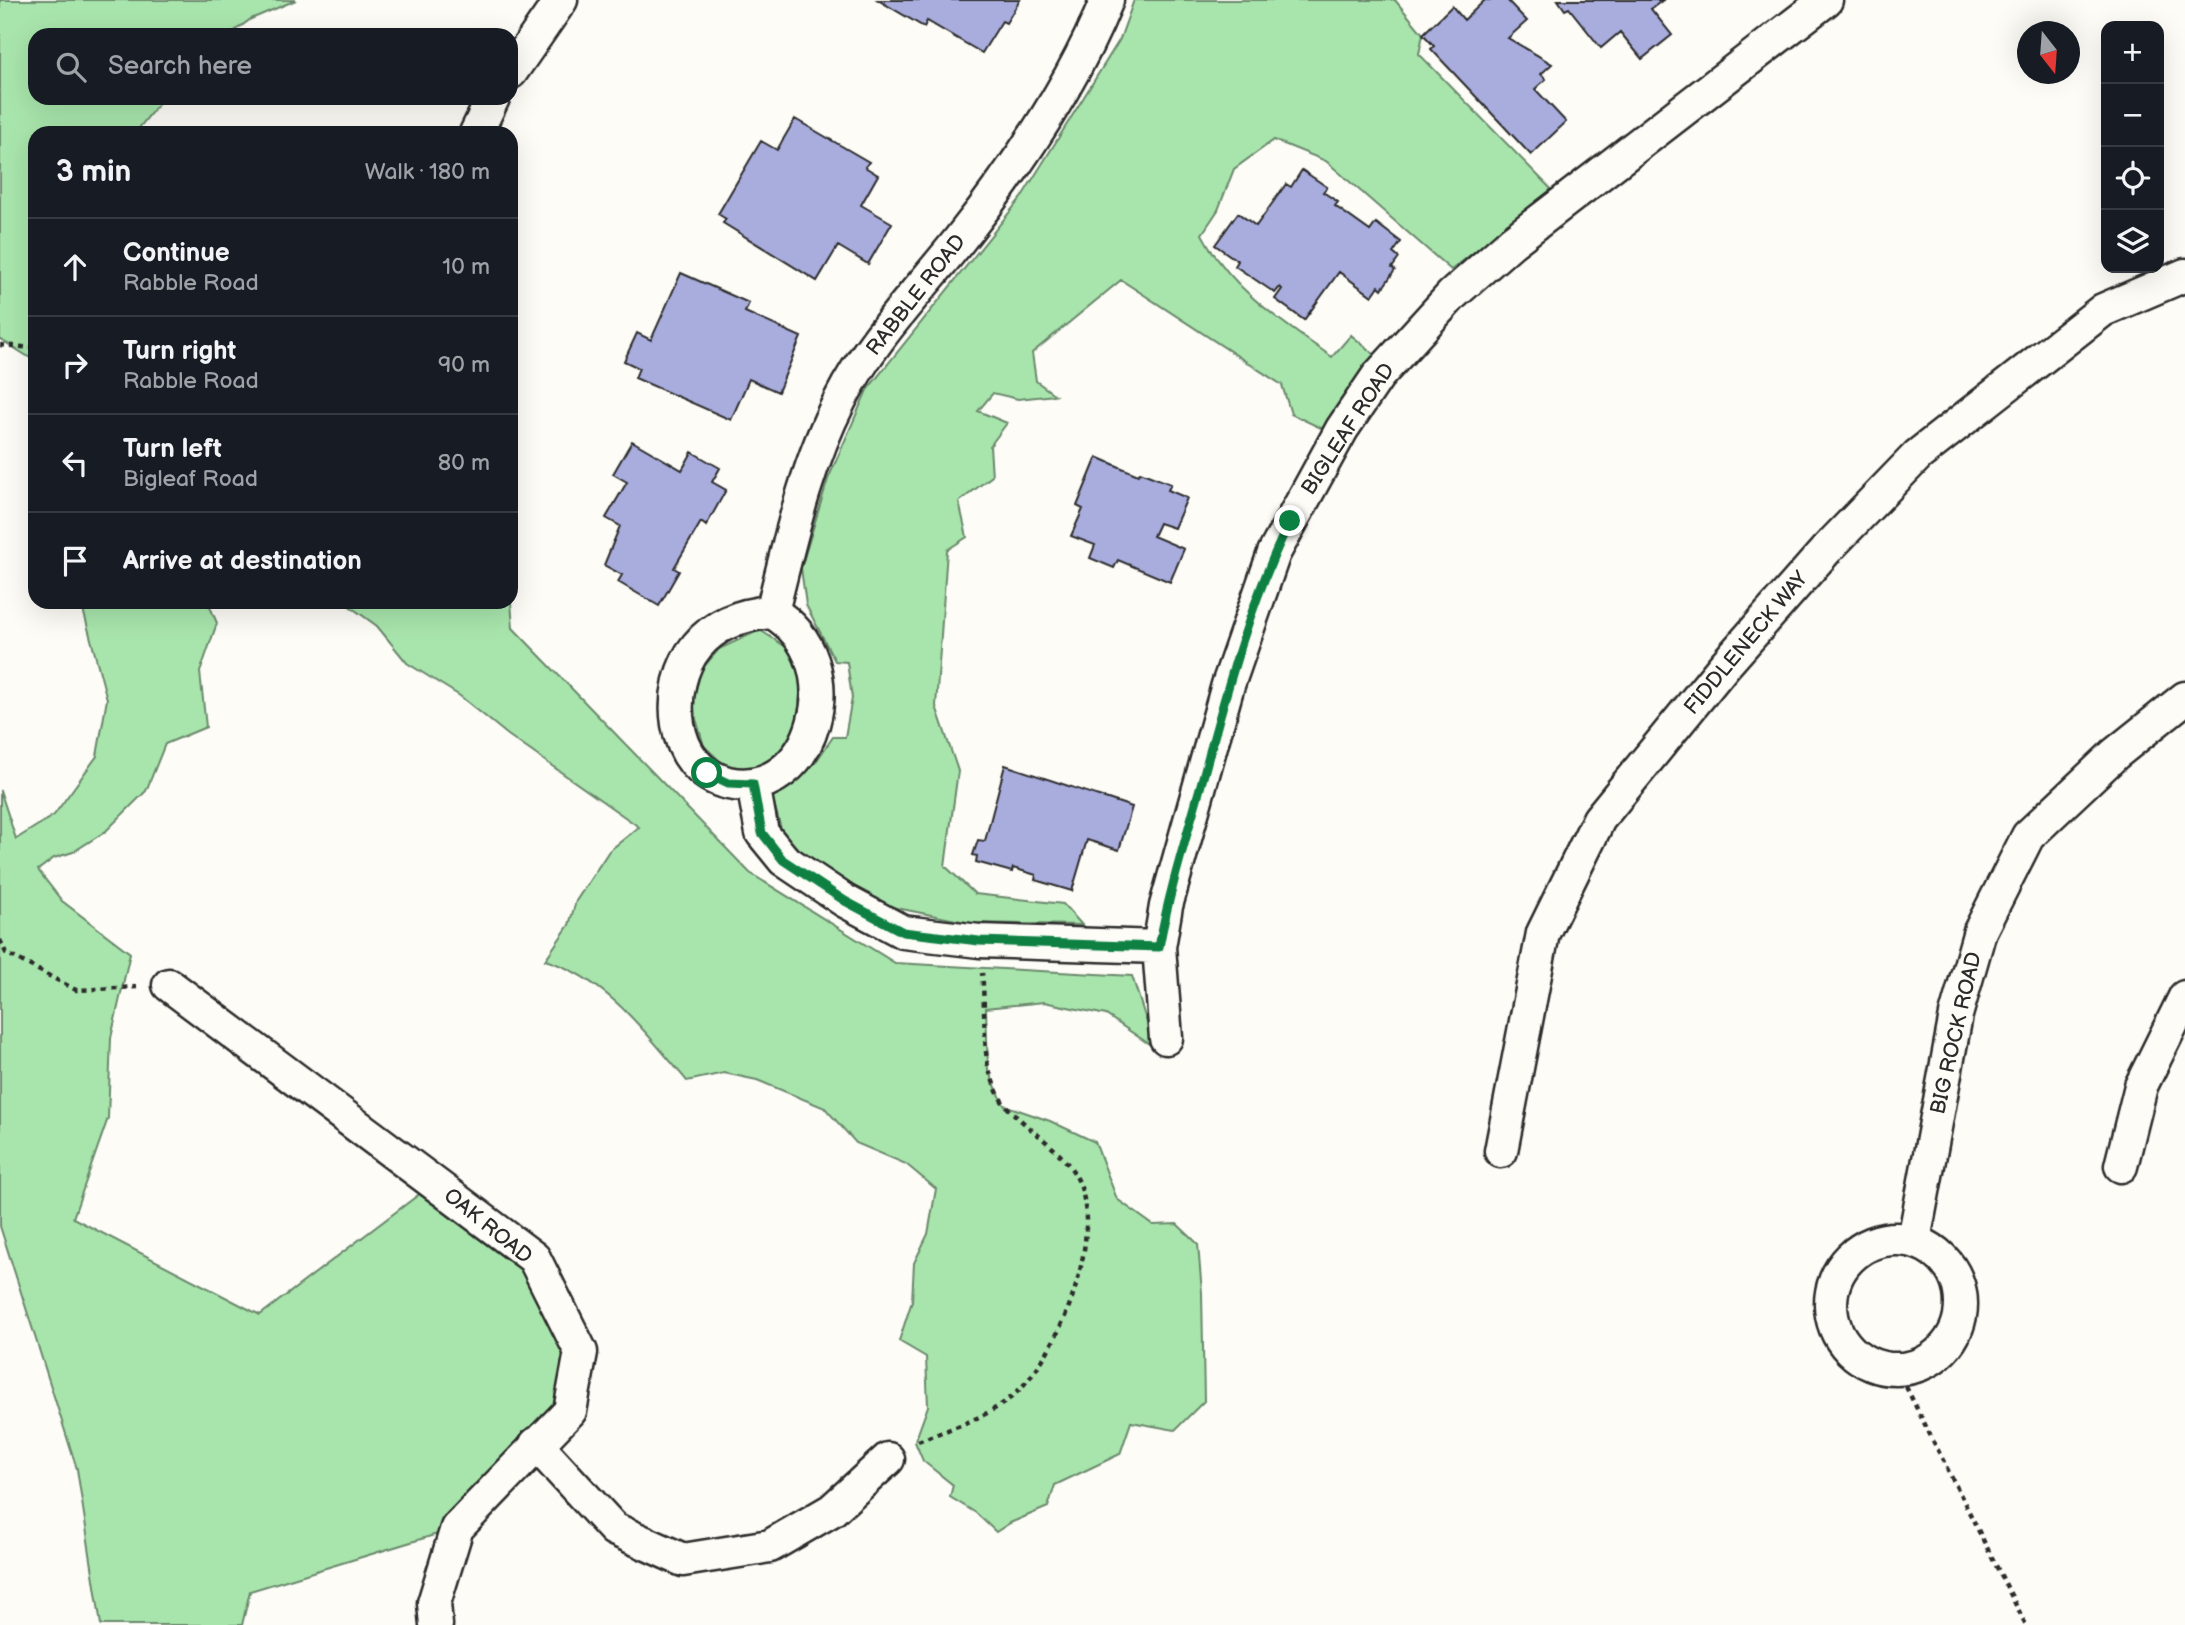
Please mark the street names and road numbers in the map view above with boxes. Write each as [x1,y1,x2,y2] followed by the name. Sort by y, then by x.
[861,230,971,360] street label: RABBLE ROAD
[1296,358,1400,500] street label: BIGLEAF ROAD
[1679,566,1814,720] street label: FIDDLENECK WAY
[1925,949,1987,1117] street label: BIG ROCK ROAD
[439,1183,537,1269] street label: OAK ROAD

